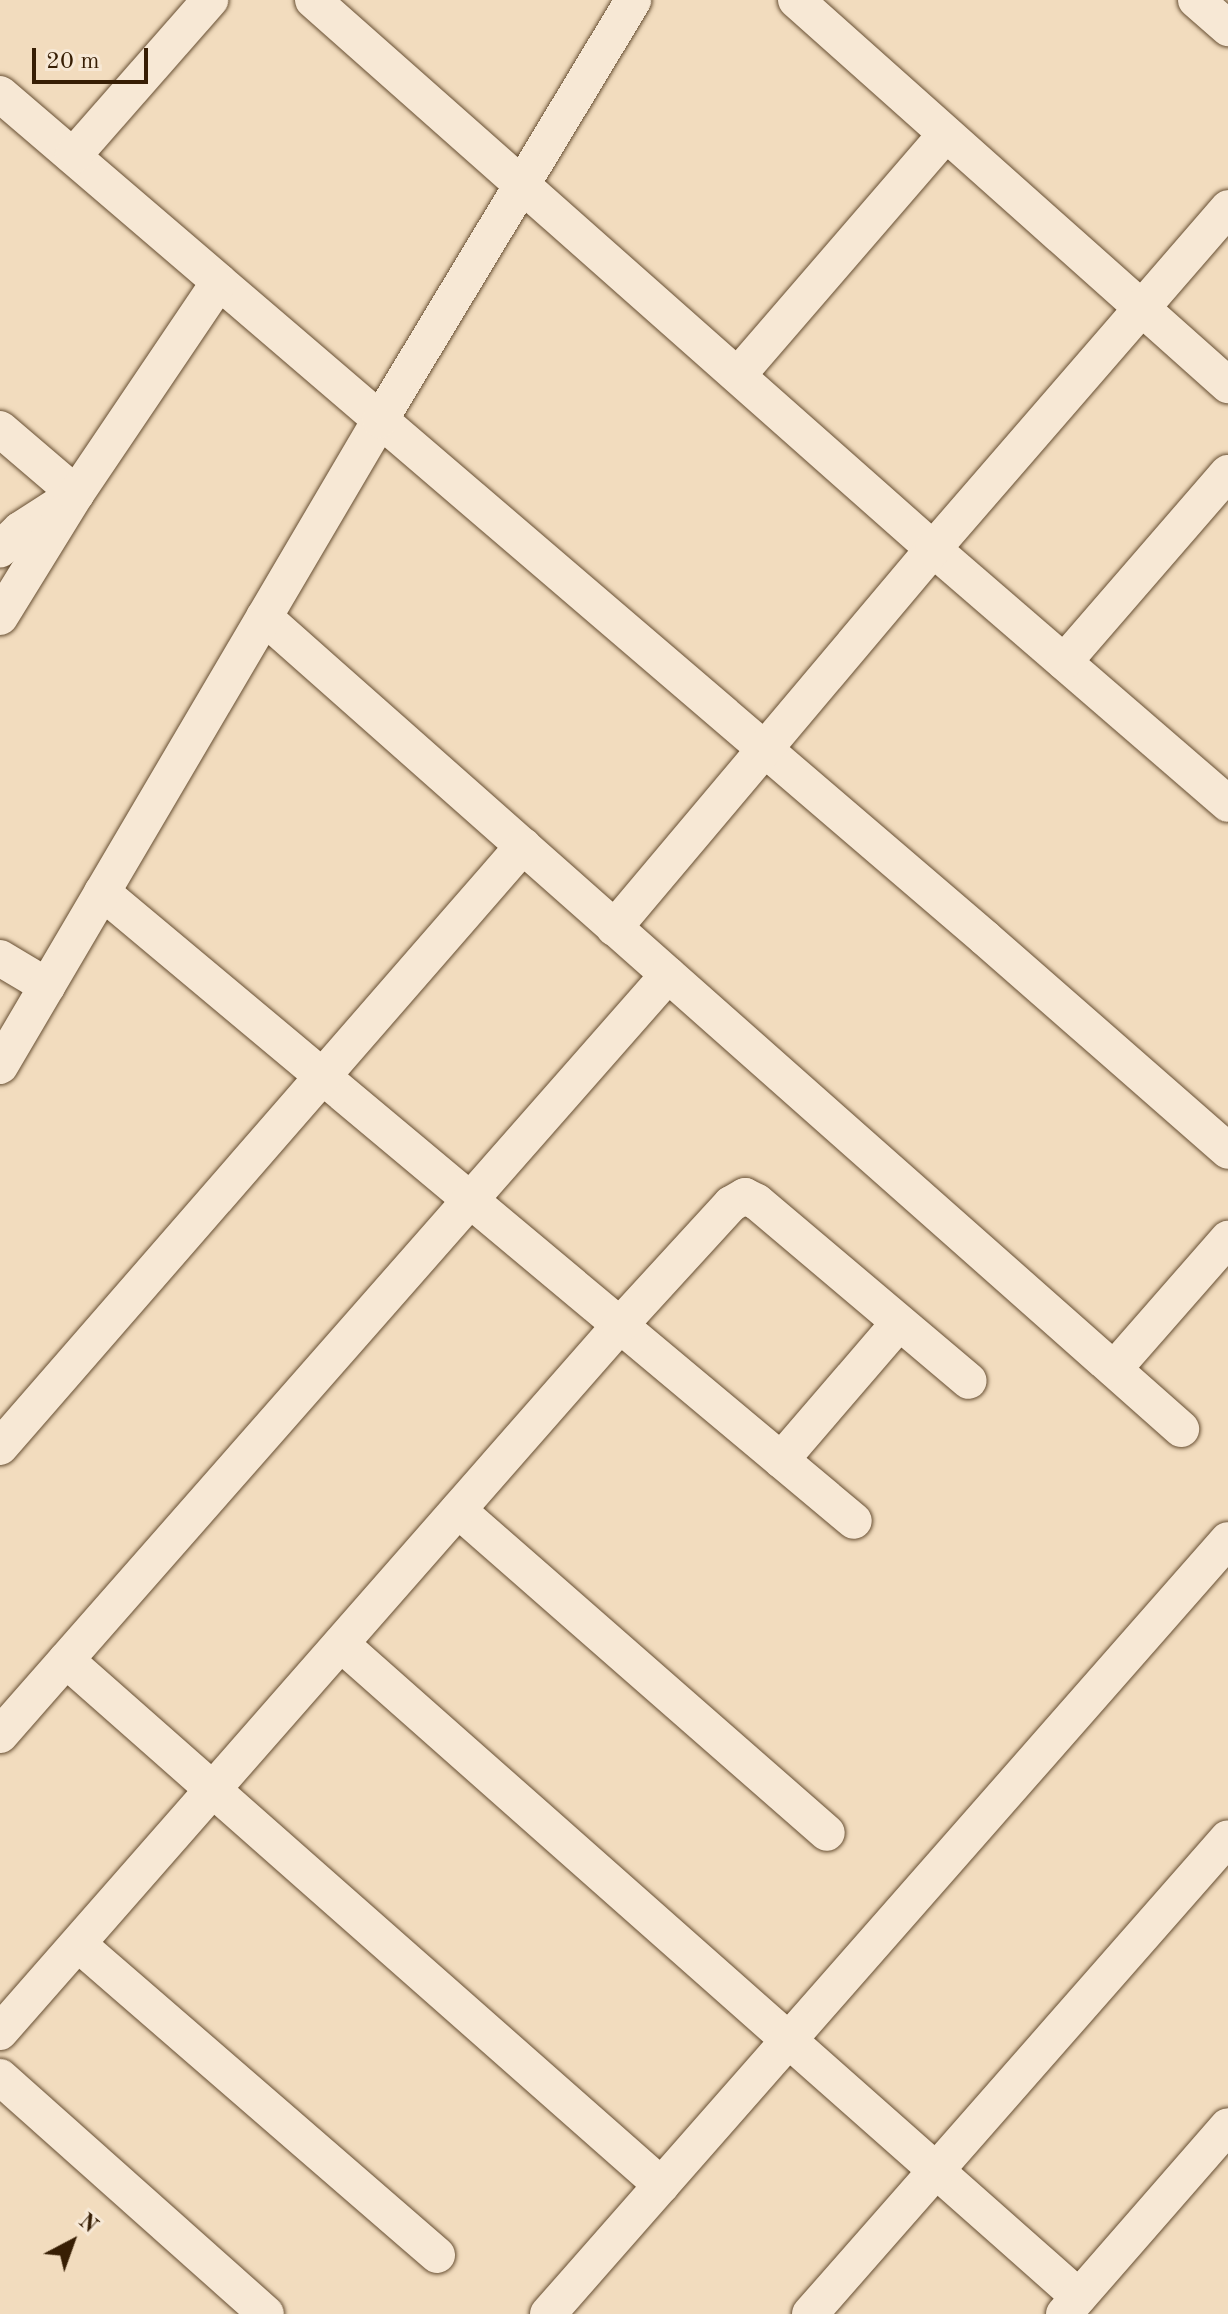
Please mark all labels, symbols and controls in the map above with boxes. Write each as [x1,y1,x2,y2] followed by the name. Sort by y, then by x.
[36,32,152,82] scale bar
[46,50,100,74] text: 20 m
[32,2202,112,2282] north arrow
[74,2210,101,2238] text: N

